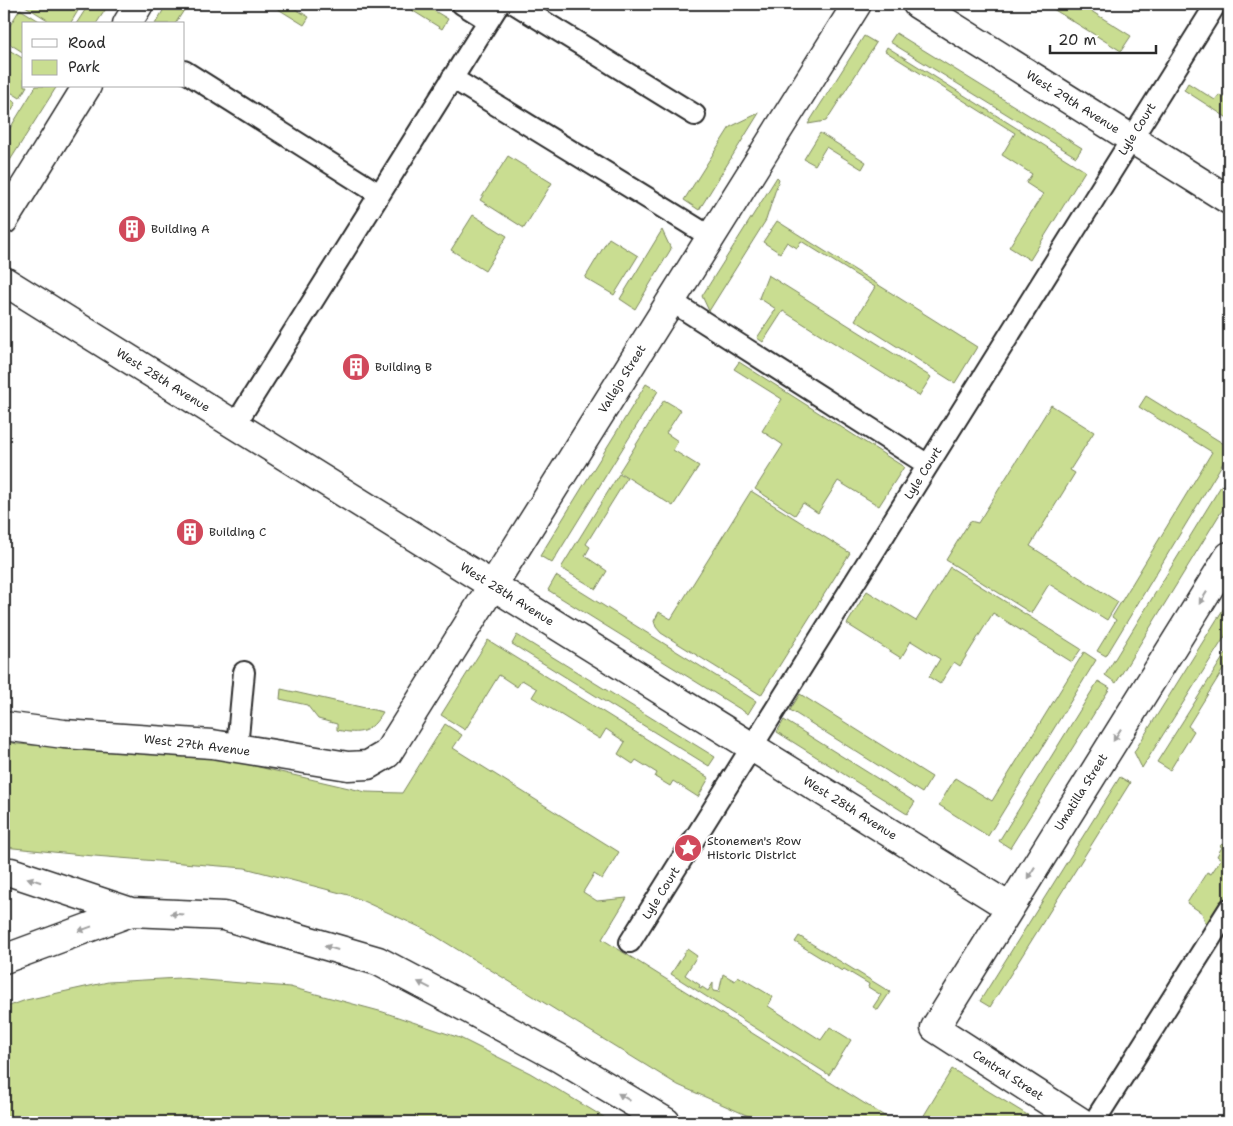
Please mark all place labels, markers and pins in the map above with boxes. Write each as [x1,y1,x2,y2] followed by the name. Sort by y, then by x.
[117,214,147,244] building icon: Building A
[151,221,210,237] place label: Building A
[341,352,371,382] building icon: Building B
[375,359,432,375] place label: Building B
[175,517,205,547] building icon: Building C
[209,524,266,540] place label: Building C
[673,833,703,863] place icon: Stonemen's Row Historic District
[707,833,802,863] place label: Stonemen's Row Historic District

